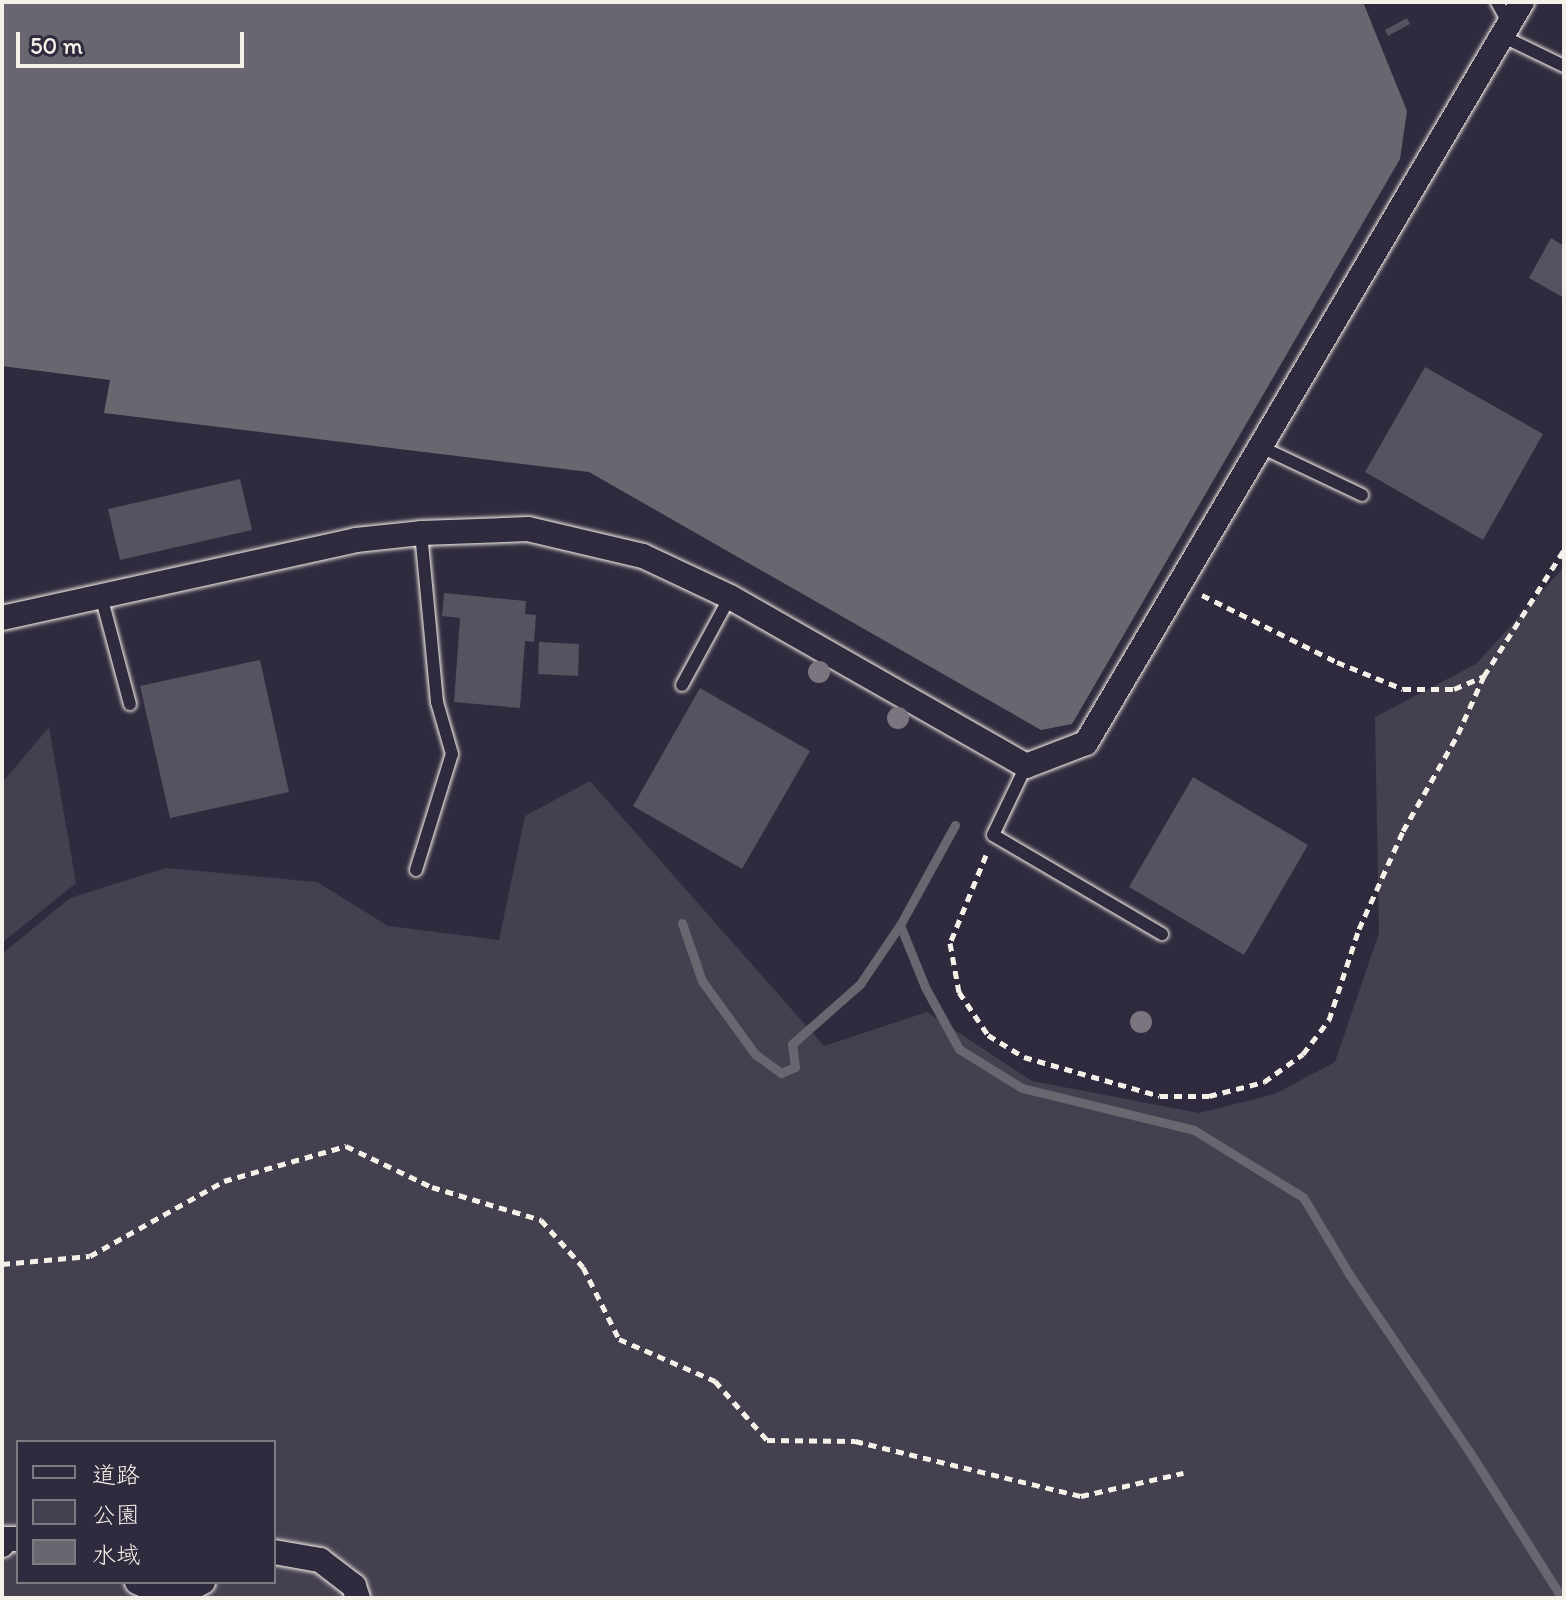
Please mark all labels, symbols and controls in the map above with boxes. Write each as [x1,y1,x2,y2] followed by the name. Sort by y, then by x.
[20,16,248,66] scale bar
[30,31,83,60] text: 50 m
[16,1440,276,1584] legend
[92,1460,140,1489] text: 道路
[92,1500,140,1529] text: 公園
[92,1540,140,1569] text: 水域

